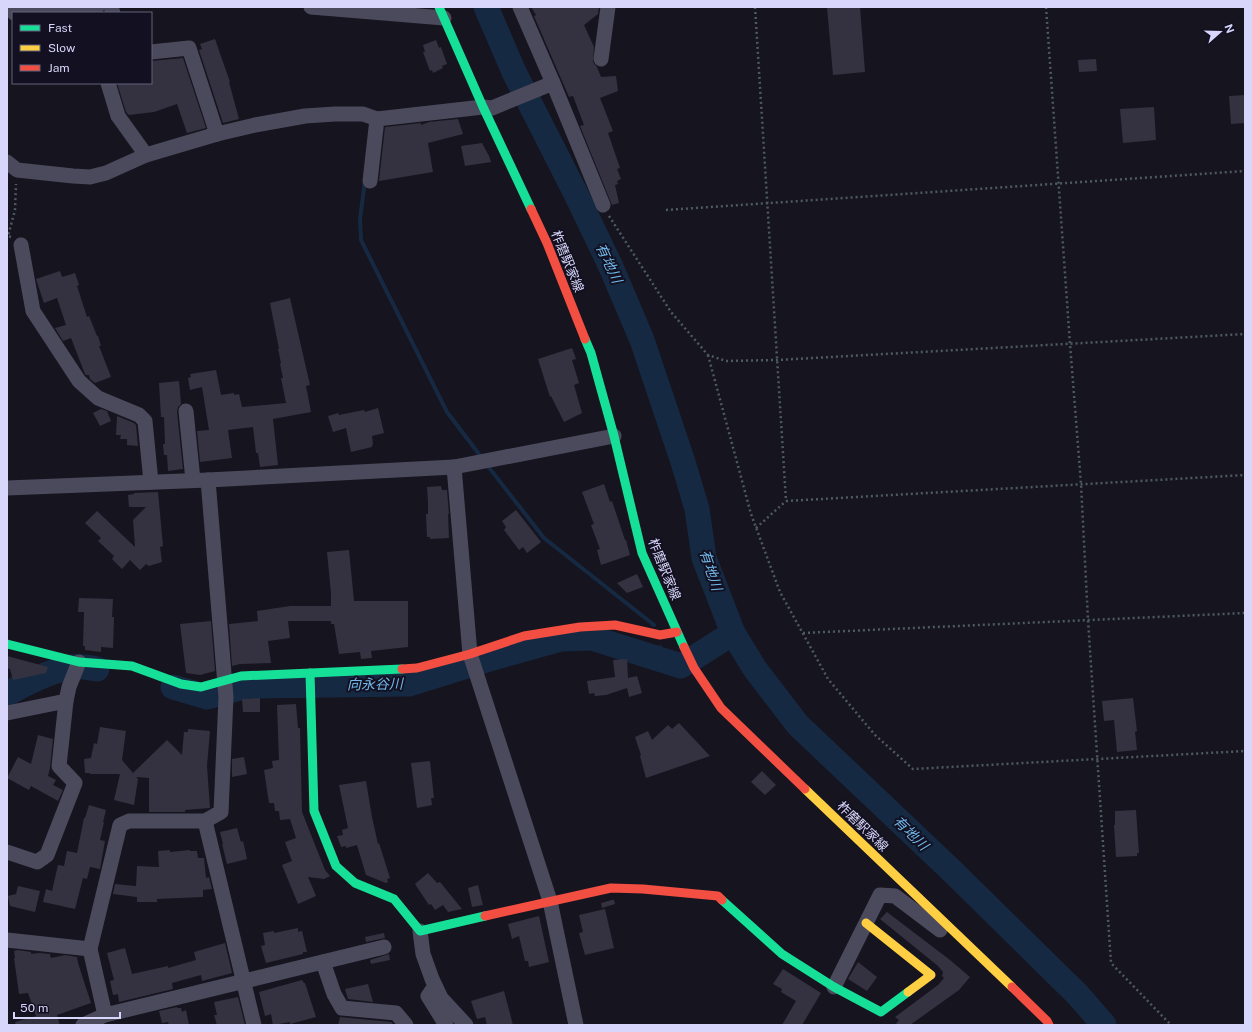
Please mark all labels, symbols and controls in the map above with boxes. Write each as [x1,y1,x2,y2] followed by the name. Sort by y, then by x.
[12,12,152,84] legend
[1200,12,1240,52] north arrow
[48,21,73,35] text: Fast
[1222,22,1237,35] text: N
[48,41,76,55] text: Slow
[48,61,70,75] text: Jam
[548,228,587,294] street label: 柞磨駅家線
[593,241,626,287] water label: 有地川
[645,536,684,602] street label: 柞磨駅家線
[697,548,726,594] water label: 有地川
[347,675,405,692] water label: 向永谷川
[834,798,891,854] street label: 柞磨駅家線
[890,813,933,855] water label: 有地川
[14,994,120,1020] scale bar
[20,1001,48,1015] text: 50 m

